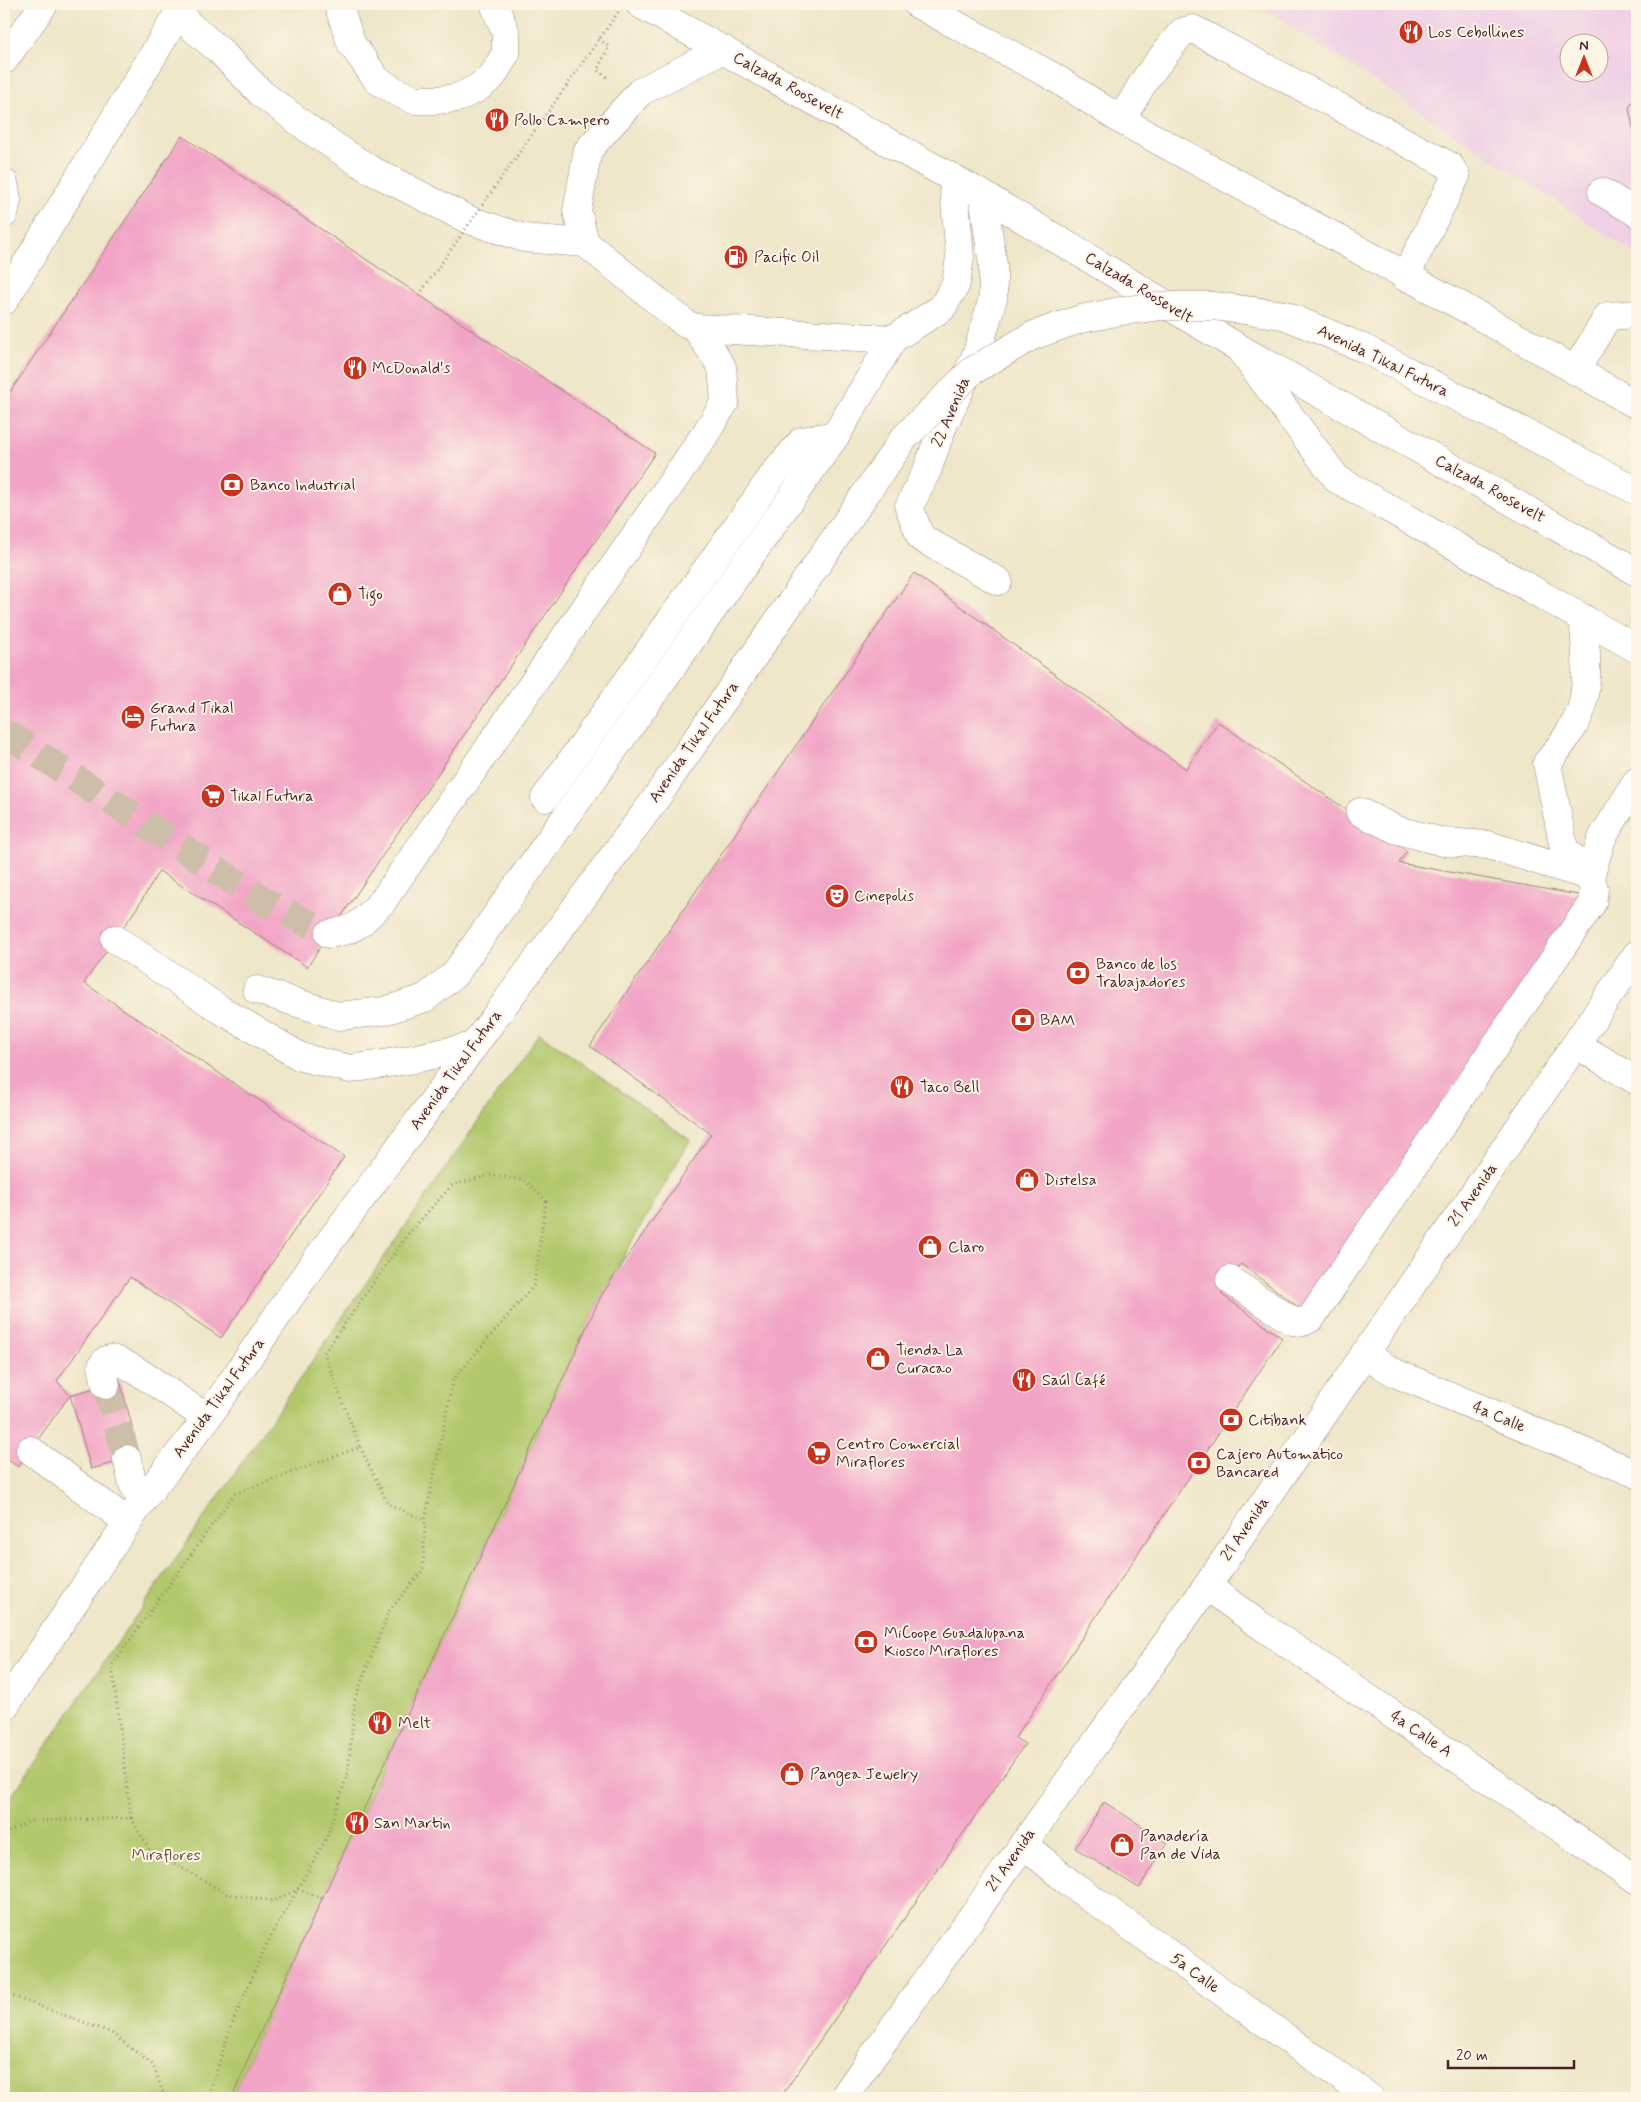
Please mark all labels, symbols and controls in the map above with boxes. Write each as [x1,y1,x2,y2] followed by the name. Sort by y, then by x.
[1398,19,1424,45] restaurant icon: Los Cebollines
[1428,22,1524,43] place label: Los Cebollines
[1558,32,1608,82] north arrow
[1579,37,1589,55] text: N
[729,47,847,125] street label: Calzada Roosevelt
[484,107,510,133] restaurant icon: Pollo Campero
[514,110,610,131] place label: Pollo Campero
[723,244,749,270] fuel station icon: Pacific Oil
[754,247,820,268] place label: Pacific Oil
[1081,247,1197,329] street label: Calzada Roosevelt
[1314,320,1452,402] street label: Avenida Tikal Futura
[342,355,368,381] restaurant icon: McDonald's
[372,358,451,379] place label: McDonald's
[927,374,975,450] street label: 22 Avenida
[1431,450,1549,528] street label: Calzada Roosevelt
[219,472,245,498] bank icon: Banco Industrial
[250,475,355,496] place label: Banco Industrial
[327,581,353,607] shop icon: Tigo
[358,584,383,606] place label: Tigo
[644,677,744,807] street label: Avenida Tikal Futura
[150,698,234,737] place label: Grand Tikal Futura
[120,704,146,730] hotel icon: Grand Tikal Futura
[200,783,226,809] supermarket icon: Tikal Futura
[230,786,314,807] place label: Tikal Futura
[824,883,850,909] theatre icon: Cinepolis
[854,886,914,907] place label: Cinepolis
[1096,954,1185,993] place label: Banco de los Trabajadores
[1065,960,1091,986] bank icon: Banco de los Trabajadores
[405,1006,507,1134] street label: Avenida Tikal Futura
[1010,1007,1036,1033] bank icon: BAM
[1040,1010,1076,1031] place label: BAM
[889,1074,915,1100] restaurant icon: Taco Bell
[920,1077,979,1098] place label: Taco Bell
[1444,1159,1502,1231] street label: 21 Avenida
[1014,1167,1040,1193] shop icon: Distelsa
[1044,1170,1097,1191] place label: Distelsa
[917,1234,943,1260] shop icon: Claro
[948,1237,985,1258] place label: Claro
[168,1334,270,1462] street label: Avenida Tikal Futura
[896,1340,964,1379] place label: Tienda La Curacao
[865,1346,891,1372] shop icon: Tienda La Curacao
[1011,1367,1037,1393] restaurant icon: Saúl Café
[1042,1370,1105,1391] place label: Saúl Café
[1469,1396,1529,1438] street label: 4a Calle
[1218,1407,1244,1433] bank icon: Citibank
[1248,1410,1306,1431] place label: Citibank
[836,1434,960,1473] place label: Centro Comercial Miraflores
[806,1440,832,1466] supermarket icon: Centro Comercial Miraflores
[1216,1444,1343,1483] place label: Cajero Automatico Bancared
[1186,1450,1212,1476] bank icon: Cajero Automatico Bancared
[1216,1493,1274,1565] street label: 21 Avenida
[884,1623,1025,1662] place label: MiCoope Guadalupana Kiosco Miraflores
[853,1629,879,1655] bank icon: MiCoope Guadalupana Kiosco Miraflores
[1386,1706,1456,1762] street label: 4a Calle A
[367,1710,393,1736] restaurant icon: Melt
[398,1713,432,1734] place label: Melt
[779,1761,805,1787] shop icon: Pangea Jewelry
[810,1764,918,1786] place label: Pangea Jewelry
[344,1810,370,1836] restaurant icon: San Martin
[374,1813,450,1834] place label: San Martin
[982,1824,1040,1896] street label: 21 Avenida
[1140,1826,1221,1865] place label: Panadería Pan de Vida
[1109,1832,1135,1858] shop icon: Panadería Pan de Vida
[131,1845,201,1866] park label: Miraflores
[1166,1948,1224,1998] street label: 5a Calle
[1448,2037,1575,2069] scale bar
[1456,2046,1488,2066] text: 20 m

